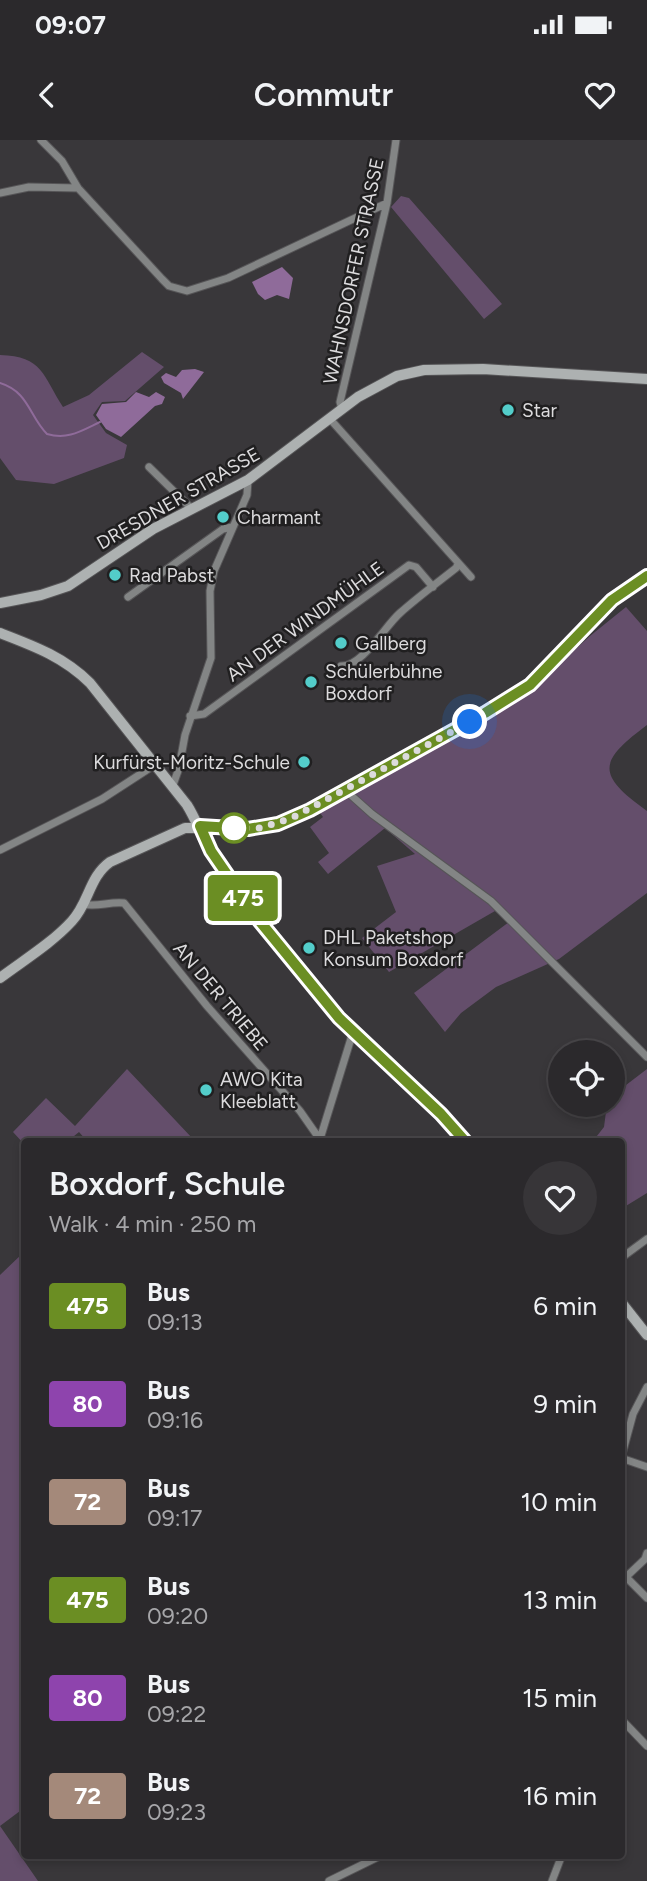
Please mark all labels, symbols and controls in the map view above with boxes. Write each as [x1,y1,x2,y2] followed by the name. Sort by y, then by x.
[35,9,106,41] text: 09:07
[28,76,66,114] icon: back
[254,76,393,114] text: Commutr
[581,76,619,114] icon: heart
[318,156,389,386] street label: WAHNSDORFER STRASSE
[522,399,557,422] place label: Star
[500,402,516,418] marker: Star
[92,442,264,555] street label: DRESDNER STRASSE
[237,506,321,529] place label: Charmant
[215,509,231,525] marker: Charmant
[222,556,389,686] street label: AN DER WINDMÜHLE
[129,564,214,587] place label: Rad Pabst
[107,567,123,583] marker: Rad Pabst
[355,632,427,655] place label: Gallberg
[333,635,349,651] marker: Gallberg
[325,660,442,705] place label: Schülerbühne Boxdorf
[303,674,319,690] marker: Schülerbühne Boxdorf
[452,704,487,739] your location
[93,751,290,774] place label: Kurfürst-Moritz-Schule
[296,754,312,770] marker: Kurfürst-Moritz-Schule
[219,813,249,843] unlabelled marker
[203,875,283,921] line badge: 475
[222,883,264,912] text: 475
[323,926,463,971] place label: DHL Paketshop Konsum Boxdorf
[168,937,273,1055] street label: AN DER TRIEBE
[301,940,317,956] marker: DHL Paketshop Konsum Boxdorf
[548,1040,625,1117] map controls
[548,1040,625,1117] button: locate
[220,1068,303,1113] place label: AWO Kita Kleeblatt
[198,1082,214,1098] marker: AWO Kita Kleeblatt
[523,1161,597,1235] button: heart
[49,1164,285,1203] text: Boxdorf, Schule
[49,1210,256,1238] text: Walk · 4 min · 250 m
[147,1276,190,1308] text: Bus
[533,1290,597,1322] text: 6 min
[66,1291,109,1320] text: 475
[147,1308,203,1336] text: 09:13
[147,1374,190,1406] text: Bus
[533,1388,597,1420] text: 9 min
[72,1389,103,1418] text: 80
[147,1406,203,1434] text: 09:16
[147,1472,190,1504] text: Bus
[521,1486,597,1518] text: 10 min
[74,1487,101,1516] text: 72
[147,1504,202,1532] text: 09:17
[147,1570,190,1602] text: Bus
[523,1584,597,1616] text: 13 min
[66,1585,109,1614] text: 475
[147,1602,208,1630] text: 09:20
[147,1668,190,1700] text: Bus
[522,1682,597,1714] text: 15 min
[72,1683,103,1712] text: 80
[147,1700,206,1728] text: 09:22
[147,1766,190,1798] text: Bus
[522,1780,597,1812] text: 16 min
[74,1781,101,1810] text: 72
[147,1798,206,1826] text: 09:23

